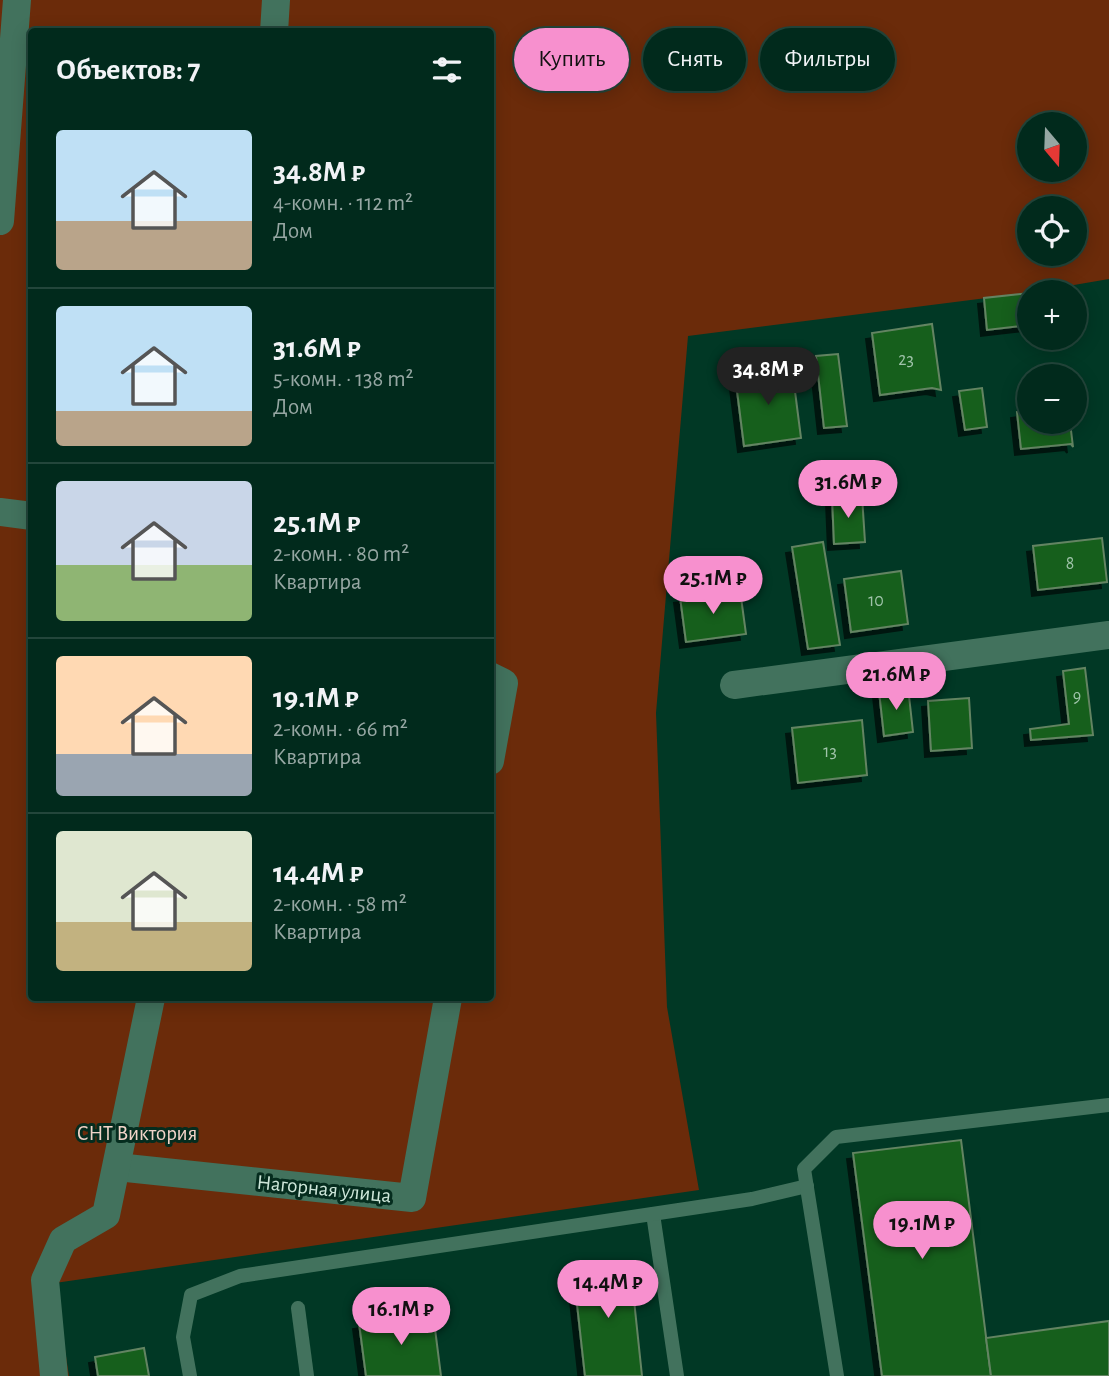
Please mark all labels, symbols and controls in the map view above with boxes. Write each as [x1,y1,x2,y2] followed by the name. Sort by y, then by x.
[514,28,629,91] chip: Купить
[643,28,746,91] chip: Снять
[760,28,895,91] chip: Фильтры
[428,51,466,89] icon: filters
[56,55,200,85] text: Объектов: 7
[1017,112,1087,182] north arrow
[1017,112,1087,434] map controls
[273,157,365,187] text: 34.8M ₽
[112,158,196,242] icon: home
[273,192,413,215] text: 4-комн. · 112 m²
[1017,196,1087,266] button: locate
[273,220,313,243] text: Дом
[1017,280,1087,350] button: +
[273,333,361,363] text: 31.6M ₽
[112,334,196,418] icon: home
[703,348,833,407] pin: 34.8M ₽
[898,351,914,369] house number: 23
[733,358,803,381] text: 34.8M ₽
[1017,364,1087,434] button: −
[273,368,414,391] text: 5-комн. · 138 m²
[273,396,313,419] text: Дом
[783,461,913,520] pin: 31.6M ₽
[814,471,882,494] text: 31.6M ₽
[273,508,360,538] text: 25.1M ₽
[112,509,196,593] icon: home
[273,543,409,566] text: 2-комн. · 80 m²
[1066,555,1074,573] house number: 8
[648,556,778,616] pin: 25.1M ₽
[680,567,746,590] text: 25.1M ₽
[273,571,361,594] text: Квартира
[868,592,884,610] house number: 10
[831,652,961,712] pin: 21.6M ₽
[862,663,930,686] text: 21.6M ₽
[273,683,358,713] text: 19.1M ₽
[112,684,196,768] icon: home
[1073,688,1081,706] house number: 9
[273,718,408,741] text: 2-комн. · 66 m²
[823,743,837,761] house number: 13
[273,746,361,769] text: Квартира
[273,858,363,888] text: 14.4M ₽
[112,859,196,943] icon: home
[273,893,407,916] text: 2-комн. · 58 m²
[273,921,361,944] text: Квартира
[77,1123,197,1144] park label: СНТ Виктория
[256,1171,393,1207] street label: Нагорная улица
[857,1202,987,1261] pin: 19.1M ₽
[889,1212,955,1235] text: 19.1M ₽
[543,1260,673,1320] pin: 14.4M ₽
[573,1271,643,1294] text: 14.4M ₽
[336,1288,466,1347] pin: 16.1M ₽
[368,1298,434,1321] text: 16.1M ₽

